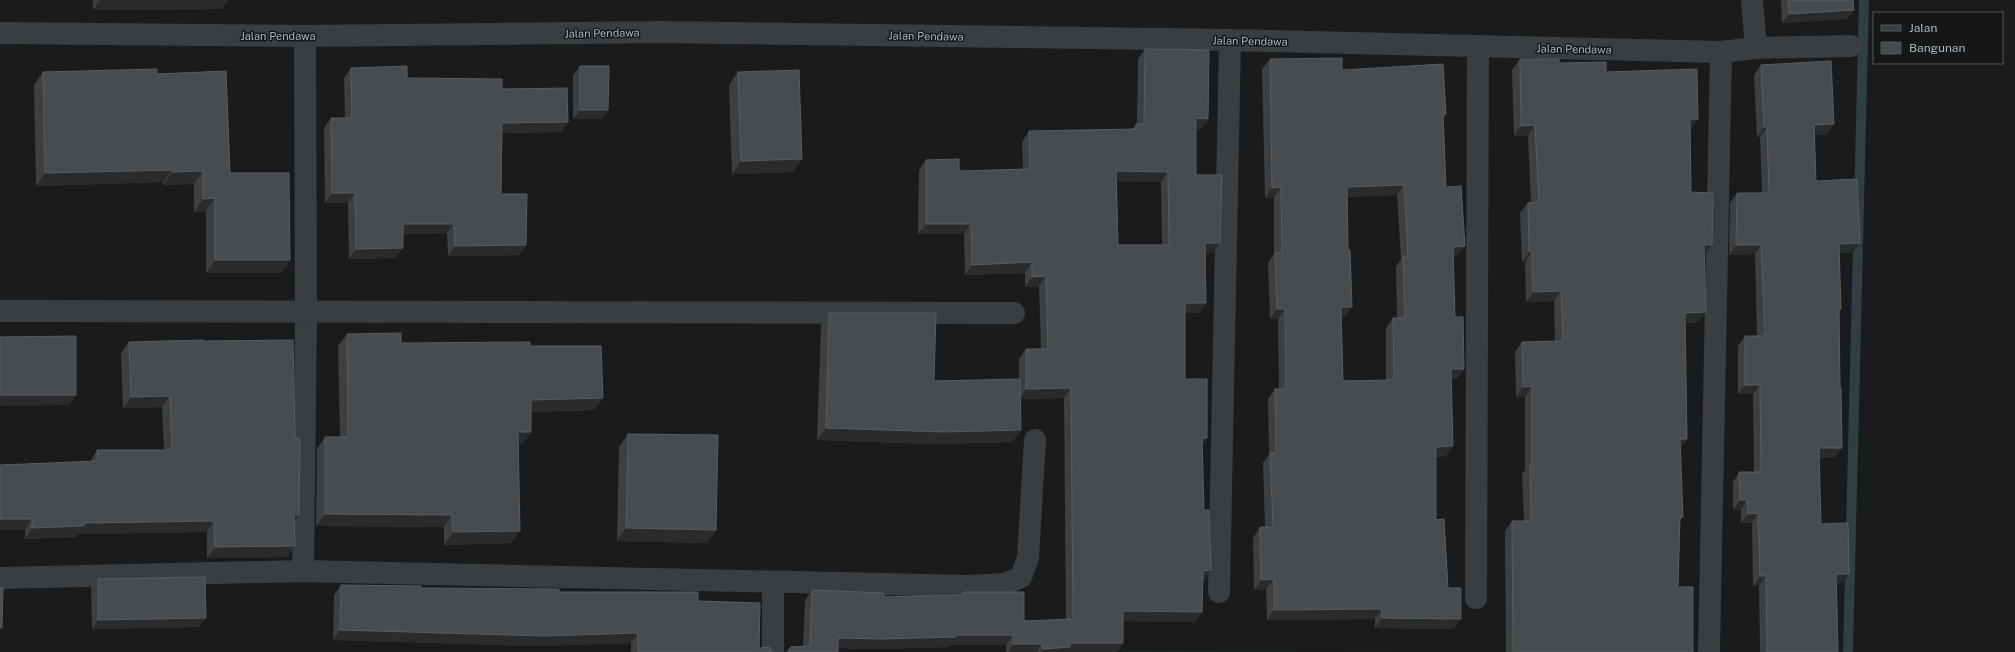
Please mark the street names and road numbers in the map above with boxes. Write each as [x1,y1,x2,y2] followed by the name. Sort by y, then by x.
[564,26,640,40] street label: Jalan Pendawa
[888,29,964,43] street label: Jalan Pendawa
[240,30,316,42] street label: Jalan Pendawa
[1212,34,1288,48] street label: Jalan Pendawa
[1536,42,1612,56] street label: Jalan Pendawa

